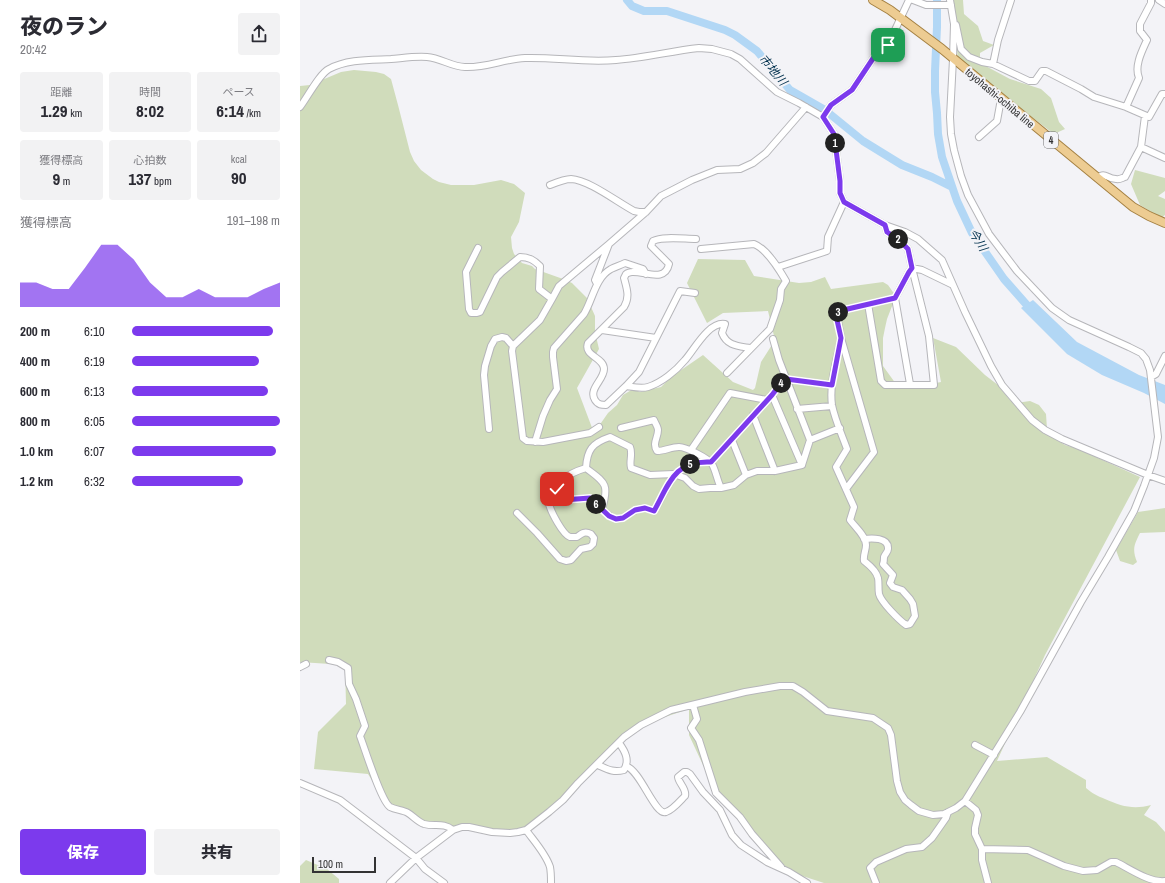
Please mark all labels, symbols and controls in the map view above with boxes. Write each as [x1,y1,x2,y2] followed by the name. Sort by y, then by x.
[20,11,108,41] text: 夜のラン
[238,13,280,55] button: share
[871,28,905,62] pin
[877,34,899,56] icon: arrive
[20,41,47,58] text: 20:42
[755,51,792,90] water label: 市地川
[962,65,1038,131] street label: toyohashi-ochiba line
[50,85,72,99] text: 距離
[139,85,161,99] text: 時間
[222,85,255,99] text: ペース
[40,99,68,122] text: 1.29
[136,99,164,122] text: 8:02
[216,99,244,122] text: 6:14
[68,106,82,120] text: km
[244,106,261,120] text: /km
[1044,132,1058,148] road number: 4
[825,133,845,153] pin: 1
[832,136,838,150] text: 1
[231,152,247,166] text: kcal
[39,153,83,167] text: 獲得標高
[133,153,166,167] text: 心拍数
[231,166,246,189] text: 90
[52,167,60,190] text: 9
[128,167,152,190] text: 137
[60,174,70,188] text: m
[152,174,172,188] text: bpm
[227,212,280,229] text: 191–198 m
[20,214,72,231] text: 獲得標高
[965,226,992,256] water label: 今川
[888,229,908,249] pin: 2
[895,232,901,246] text: 2
[828,302,848,322] pin: 3
[835,305,841,319] text: 3
[20,323,50,340] text: 200 m
[84,323,105,340] text: 6:10
[20,353,50,370] text: 400 m
[84,353,105,370] text: 6:19
[771,373,791,393] pin: 4
[778,376,784,390] text: 4
[20,383,50,400] text: 600 m
[84,383,105,400] text: 6:13
[20,413,50,430] text: 800 m
[84,413,105,430] text: 6:05
[20,443,53,460] text: 1.0 km
[84,443,105,460] text: 6:07
[680,454,700,474] pin: 5
[687,457,693,471] text: 5
[540,472,574,506] pin
[20,473,53,490] text: 1.2 km
[84,473,105,490] text: 6:32
[546,478,568,500] icon: check
[586,494,606,514] pin: 6
[593,497,599,511] text: 6
[20,829,146,875] button: 保存
[154,829,280,875] button: 共有
[312,855,376,874] scale bar
[318,857,343,871] text: 100 m

